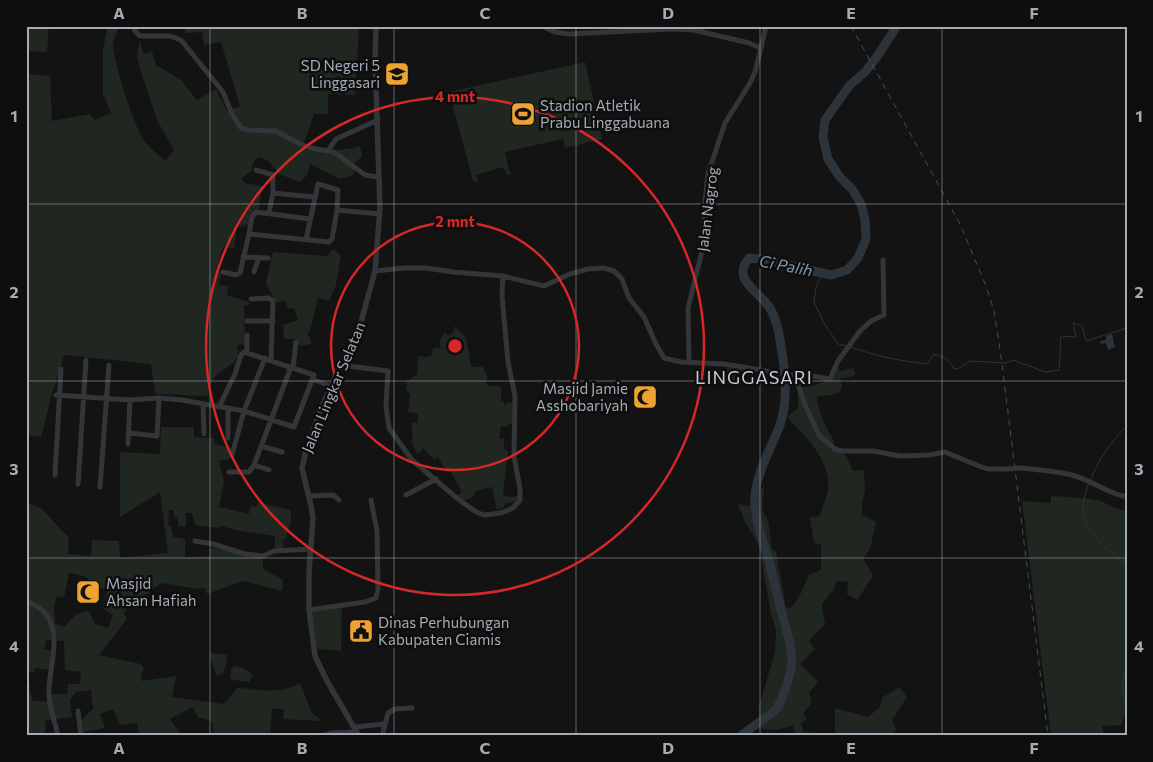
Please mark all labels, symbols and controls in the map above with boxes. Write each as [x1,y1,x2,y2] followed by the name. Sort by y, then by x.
[113,3,125,22] text: A
[297,3,308,22] text: B
[480,3,491,22] text: C
[662,3,674,22] text: D
[846,3,856,22] text: E
[1029,3,1039,22] text: F
[301,56,380,91] place label: SD Negeri 5 Linggasari
[384,61,410,87] school or university icon: SD Negeri 5 Linggasari
[435,87,475,105] text: 4 mnt
[540,96,670,131] place label: Stadion Atletik Prabu Linggabuana
[510,101,536,127] sports icon: Stadion Atletik Prabu Linggabuana
[10,106,18,125] text: 1
[1135,106,1143,125] text: 1
[693,165,721,253] street label: Jalan Nagrog
[435,212,475,230] text: 2 mnt
[758,251,814,279] water label: Ci Palih
[9,282,19,301] text: 2
[1134,282,1144,301] text: 2
[297,319,369,455] street label: Jalan Lingkar Selatan
[446,337,464,355] centre of rings
[695,366,813,388] district label: LINGGASARI
[536,379,628,414] place label: Masjid Jamie Asshobariyah
[632,384,658,410] mosque icon: Masjid Jamie Asshobariyah
[9,459,19,478] text: 3
[1134,459,1144,478] text: 3
[106,574,196,609] place label: Masjid Ahsan Hafiah
[75,579,101,605] mosque icon: Masjid Ahsan Hafiah
[378,613,509,648] place label: Dinas Perhubungan Kabupaten Ciamis
[348,618,374,644] public building icon: Dinas Perhubungan Kabupaten Ciamis
[9,636,19,655] text: 4
[1134,636,1144,655] text: 4
[113,738,125,757] text: A
[297,738,308,757] text: B
[480,738,491,757] text: C
[662,738,674,757] text: D
[846,738,856,757] text: E
[1029,738,1039,757] text: F

